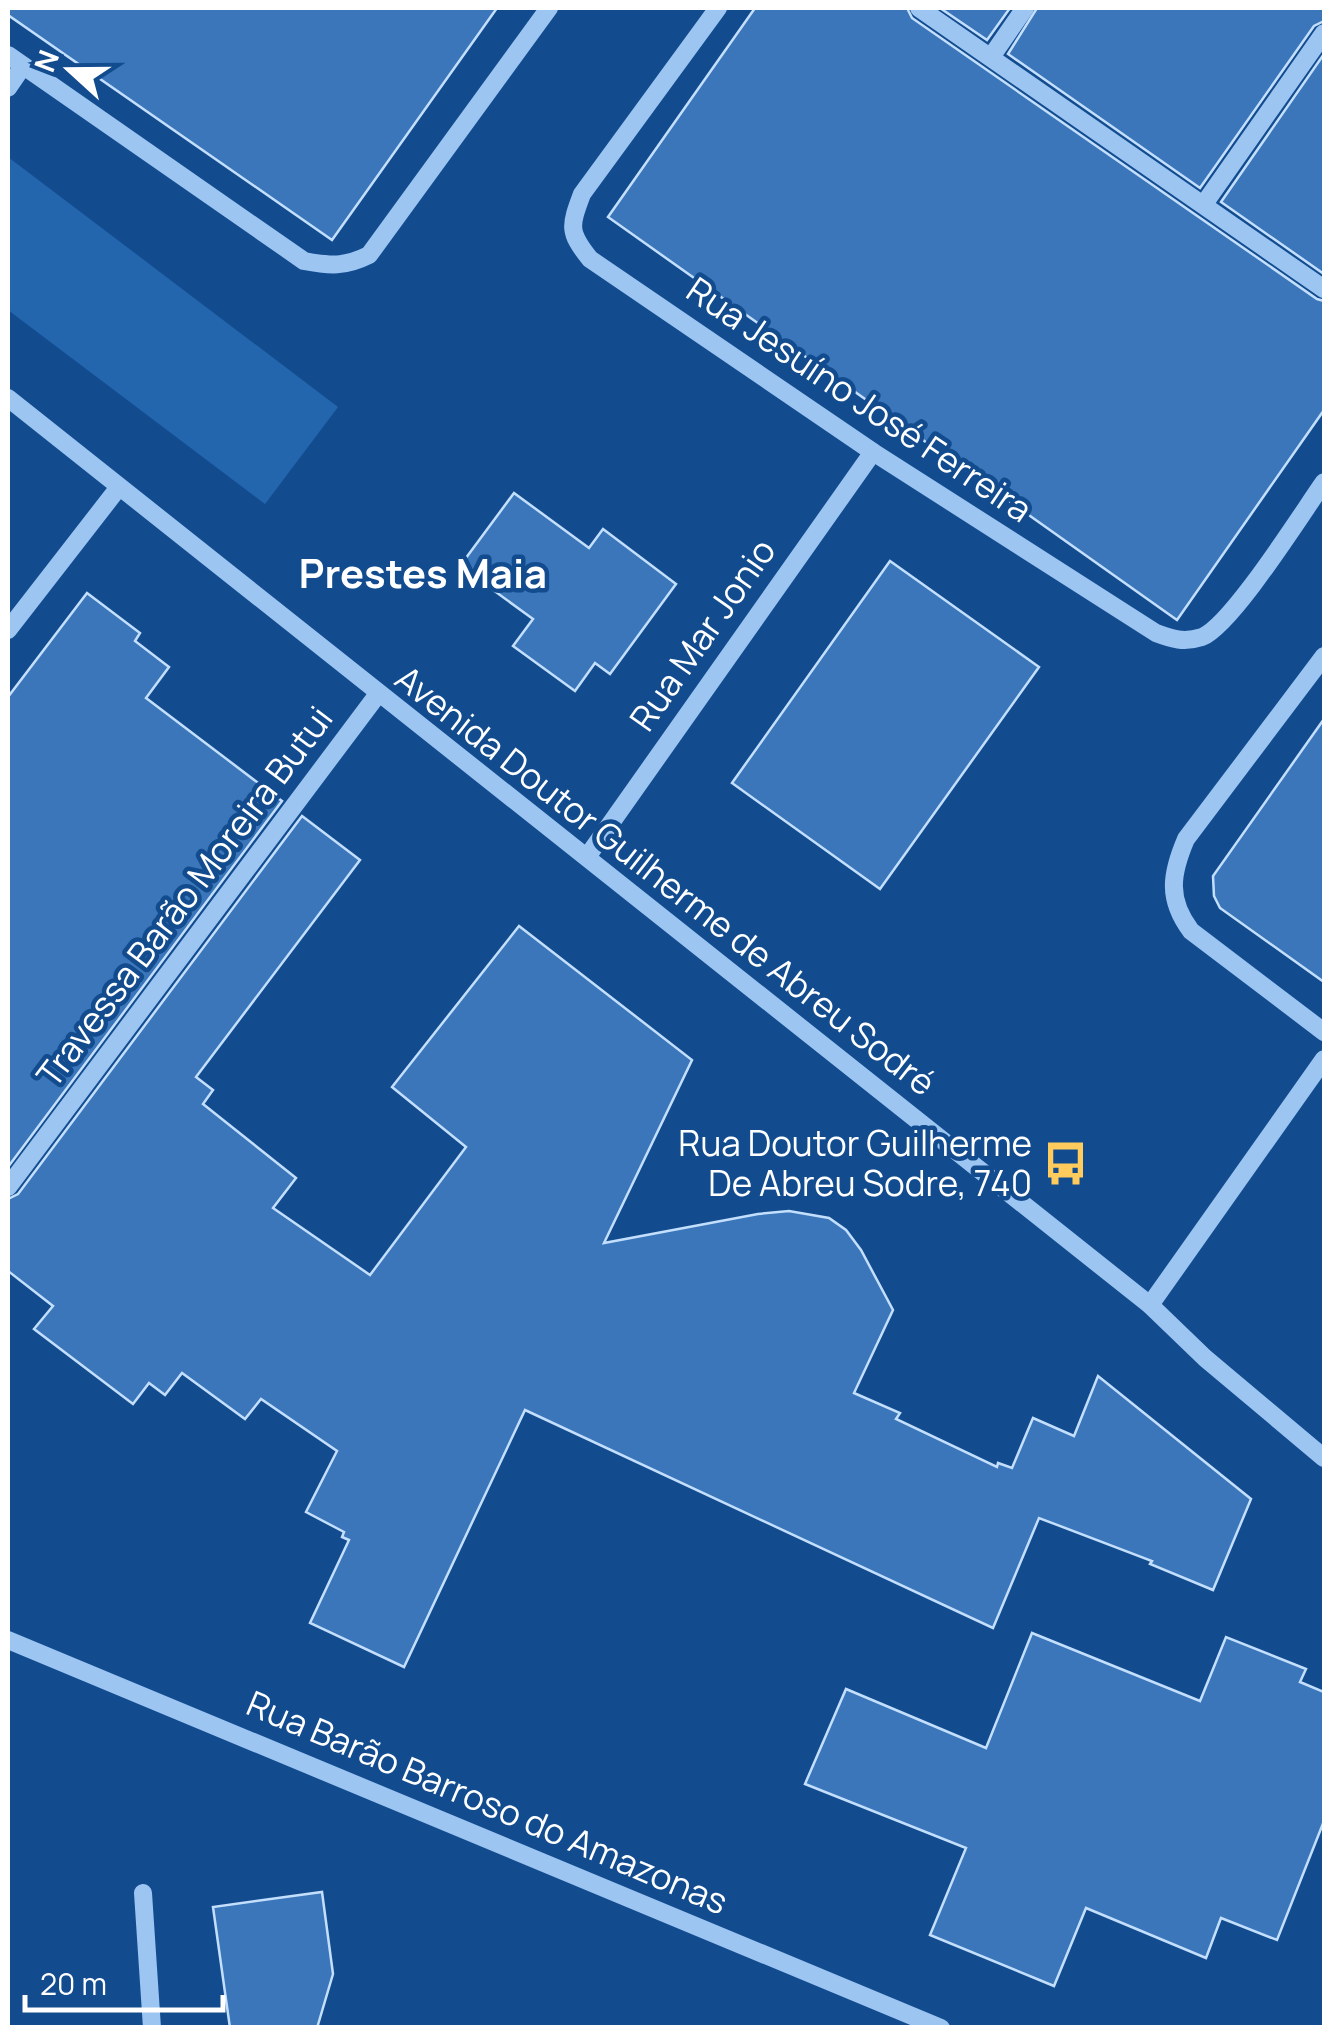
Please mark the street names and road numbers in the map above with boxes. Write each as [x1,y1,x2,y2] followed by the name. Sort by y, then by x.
[678,266,1042,533] street label: Rua Jesuíno José Ferreira
[618,529,786,740] street label: Rua Mar Jonio
[386,654,946,1106] street label: Avenida Doutor Guilherme de Abreu Sodré
[25,696,343,1097] street label: Travessa Barão Moreira Butui
[240,1679,735,1925] street label: Rua Barão Barroso do Amazonas

